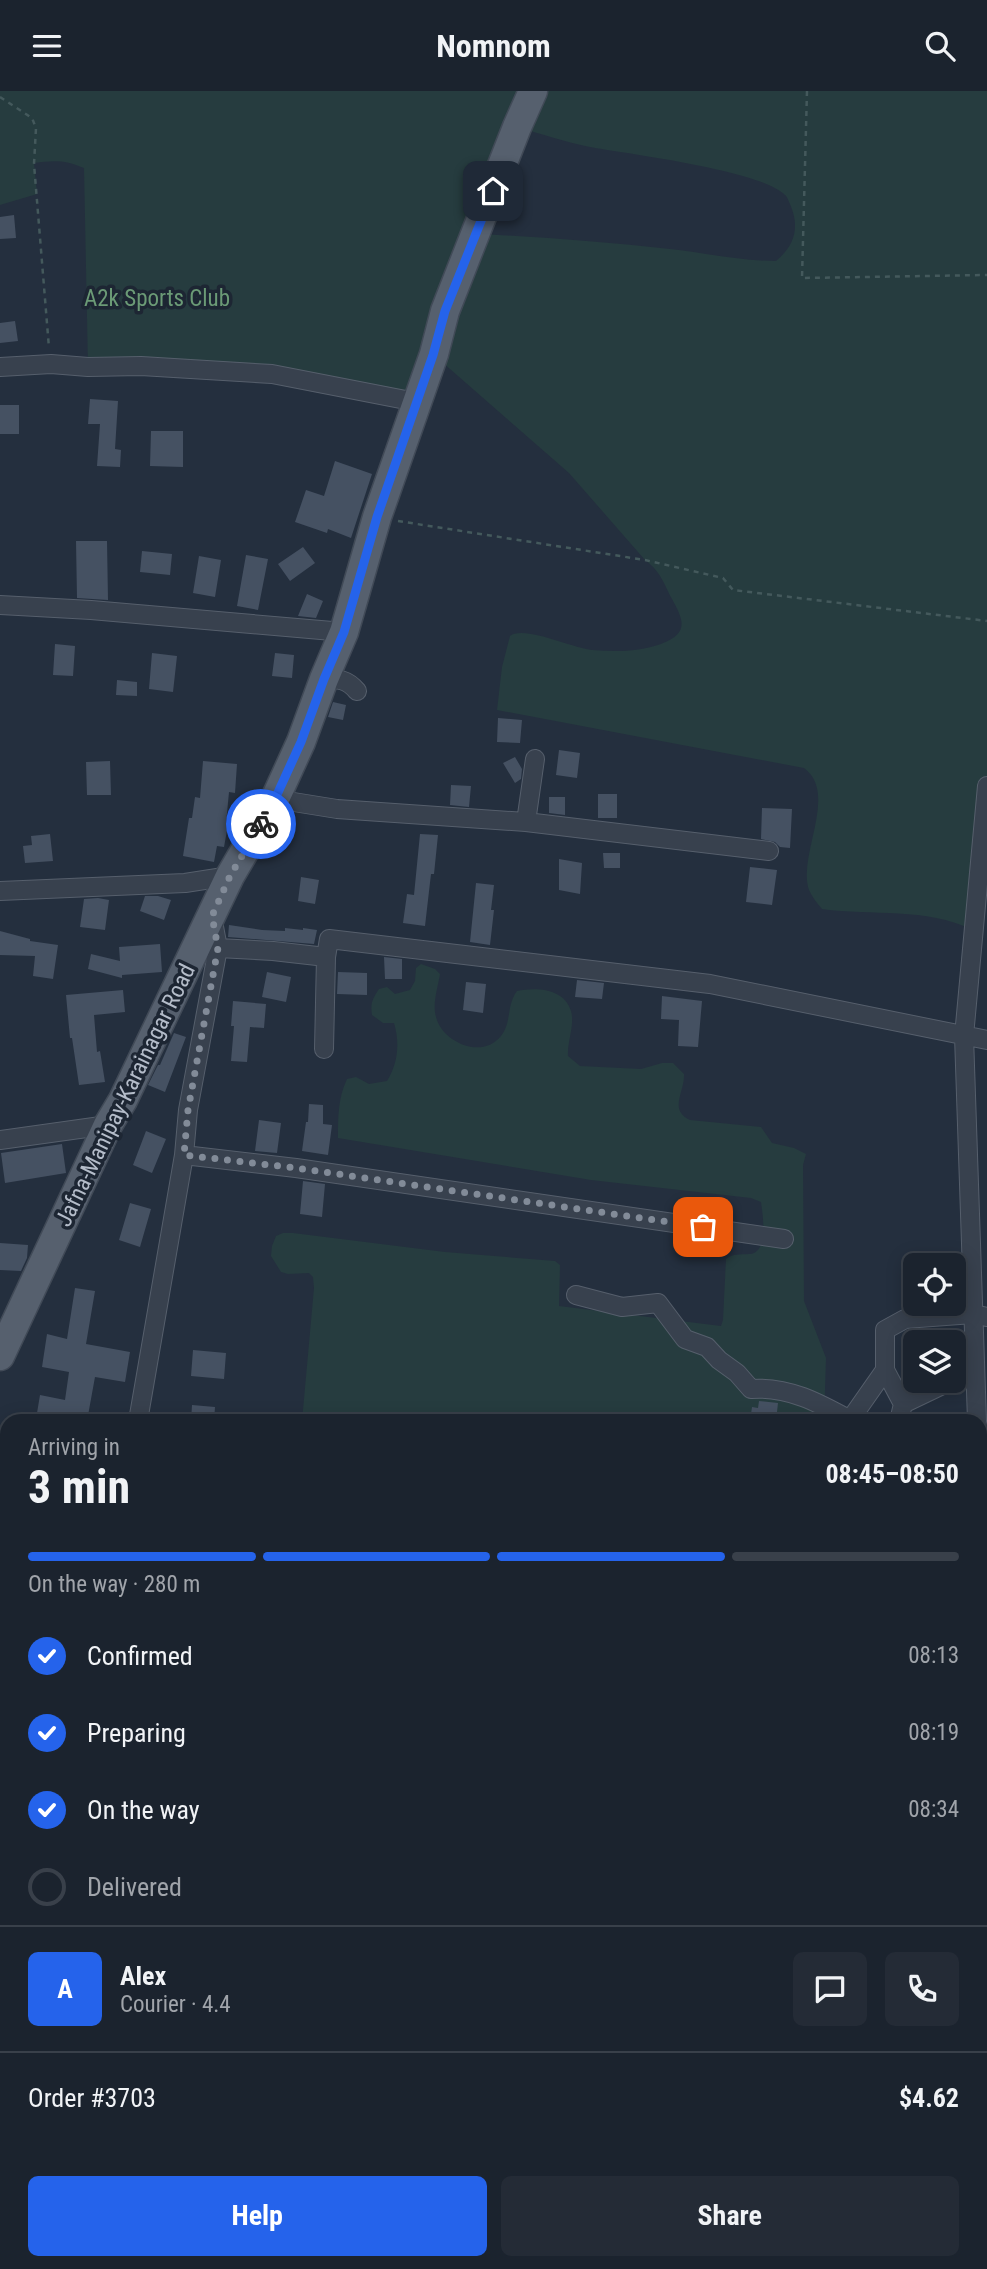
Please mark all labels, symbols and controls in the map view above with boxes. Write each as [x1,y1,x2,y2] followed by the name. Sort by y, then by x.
[28,27,66,65] icon: menu
[436,27,551,65] text: Nomnom
[921,27,959,65] icon: search
[463,161,523,221] pin
[474,172,512,210] icon: home
[84,285,230,312] park label: A2k Sports Club
[226,789,296,859] courier
[242,805,280,843] icon: bike
[50,959,201,1231] street label: Jafna-Manipay-Karainagar Road
[673,1197,733,1257] pin
[684,1208,722,1246] icon: bag
[903,1253,966,1393] map controls
[903,1253,966,1316] button: locate
[903,1330,966,1393] button: layers
[28,1434,120,1461] text: Arriving in
[825,1459,959,1489] text: 08:45–08:50
[28,1460,130,1514] text: 3 min
[28,1571,200,1598] text: On the way · 280 m
[28,1637,66,1675] icon: check
[87,1641,193,1671] text: Confirmed
[908,1642,959,1669] text: 08:13
[28,1714,66,1752] icon: check
[87,1718,186,1748] text: Preparing
[908,1719,959,1746] text: 08:19
[28,1791,66,1829] icon: check
[87,1795,200,1825] text: On the way
[908,1796,959,1823] text: 08:34
[87,1872,182,1902] text: Delivered
[793,1952,867,2026] button: chat
[885,1952,959,2026] button: phone
[120,1961,166,1991] text: Alex
[57,1974,73,2004] text: A
[120,1991,231,2018] text: Courier · 4.4
[28,2083,156,2113] text: Order #3703
[899,2083,959,2113] text: $4.62
[28,2176,487,2256] button: Help
[501,2176,959,2256] button: Share

